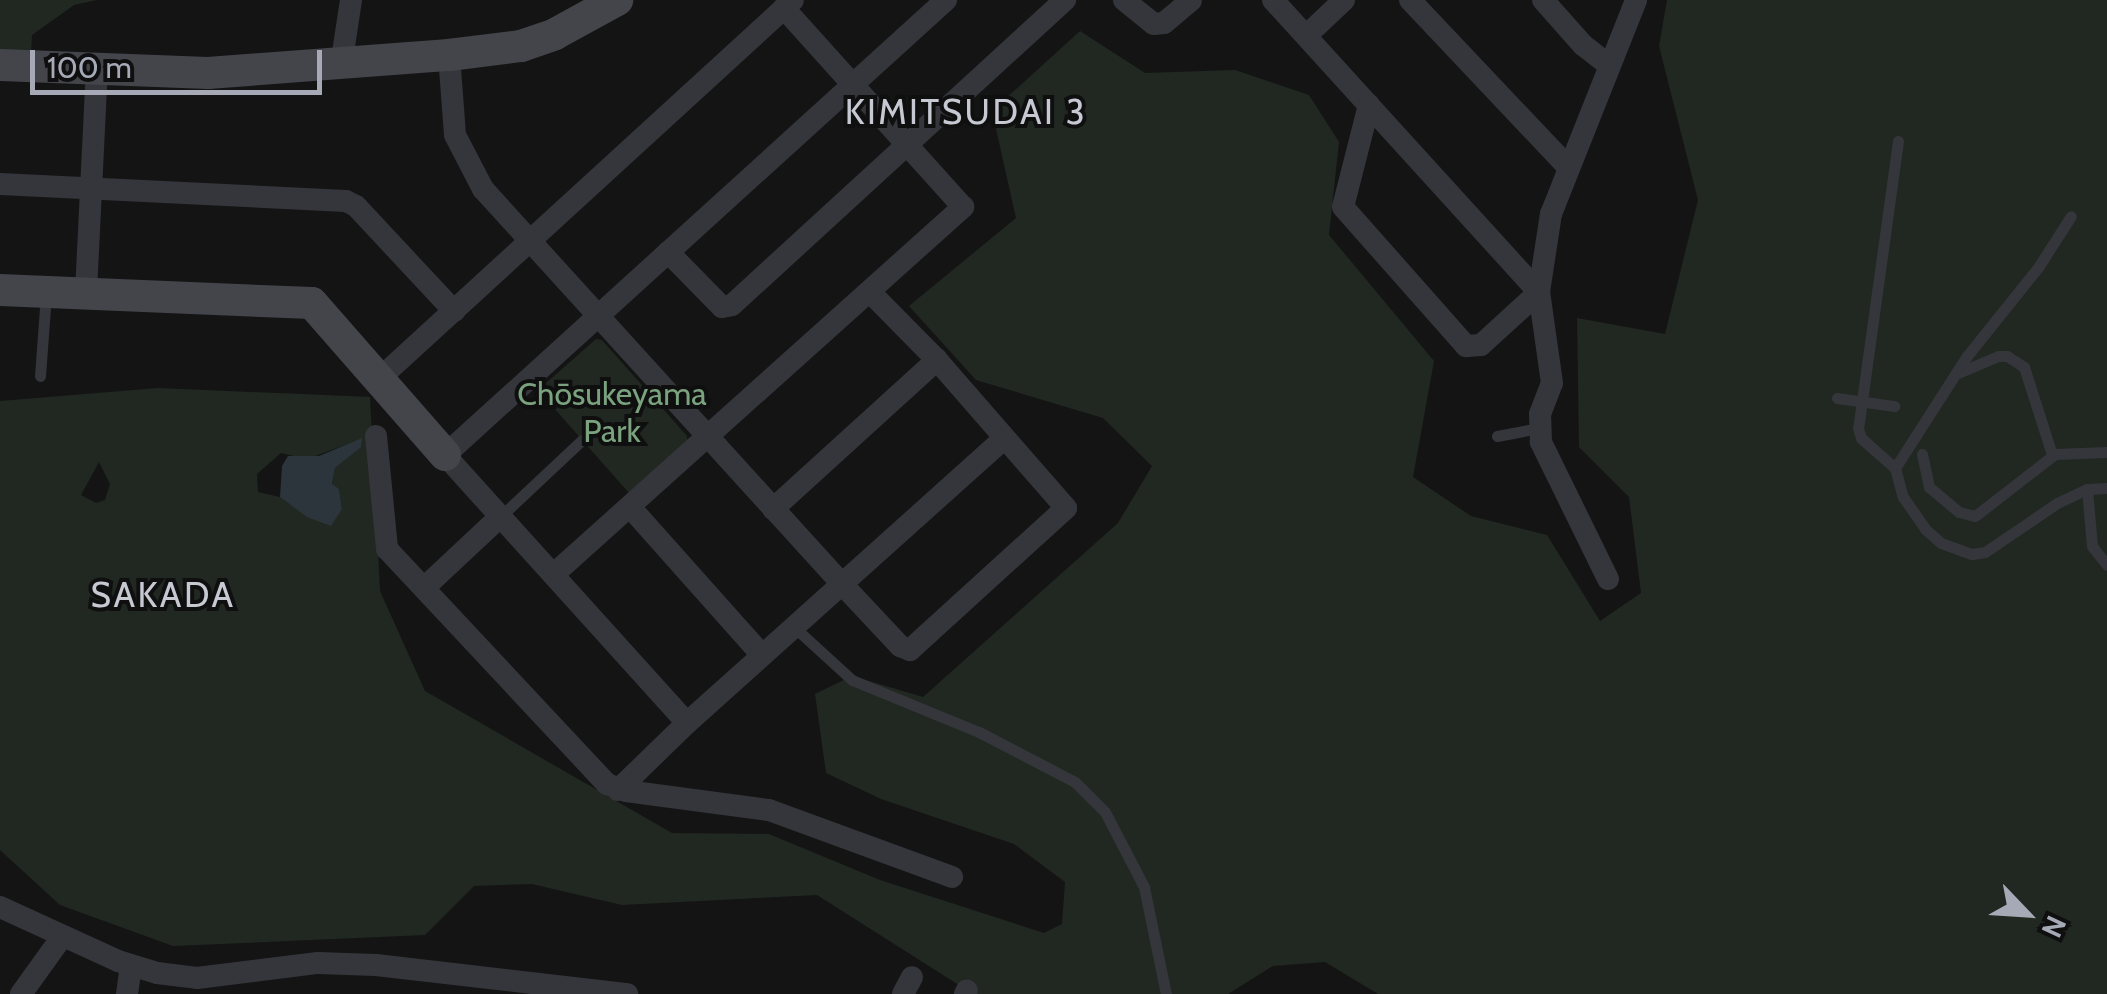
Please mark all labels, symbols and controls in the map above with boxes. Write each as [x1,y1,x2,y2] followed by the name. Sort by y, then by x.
[35,30,328,92] scale bar
[47,49,132,86] text: 100 m
[845,91,1087,133] district label: KIMITSUDAI 3
[517,376,707,451] park label: Chōsukeyama Park
[91,574,235,616] district label: SAKADA
[1977,864,2077,964] north arrow
[2035,911,2074,943] text: N

